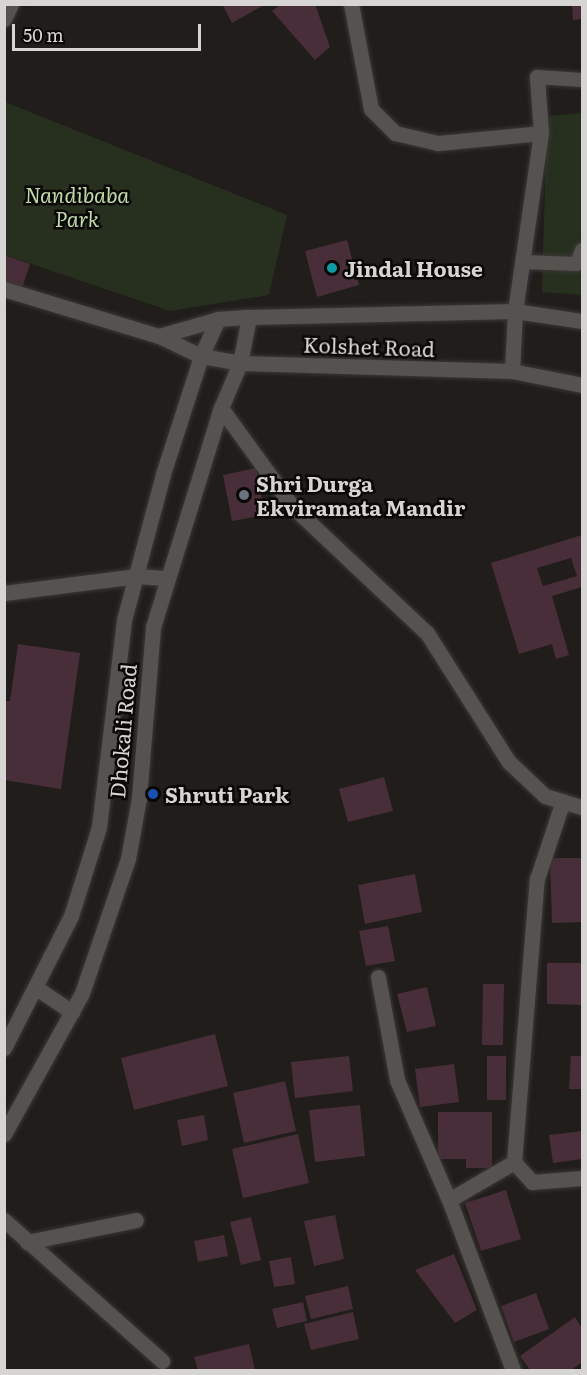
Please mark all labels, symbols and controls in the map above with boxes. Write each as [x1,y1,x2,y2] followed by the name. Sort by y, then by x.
[15,12,204,50] scale bar
[23,21,64,48] text: 50 m
[25,181,129,231] park label: Nandibaba Park
[344,255,483,281] place label: Jindal House
[325,261,339,275] marker: Jindal House
[303,331,435,361] street label: Kolshet Road
[256,470,465,520] place label: Shri Durga Ekviramata Mandir
[237,488,251,502] marker: Shri Durga Ekviramata Mandir
[104,663,140,799] street label: Dhokali Road
[165,781,289,807] place label: Shruti Park
[146,787,160,801] marker: Shruti Park

